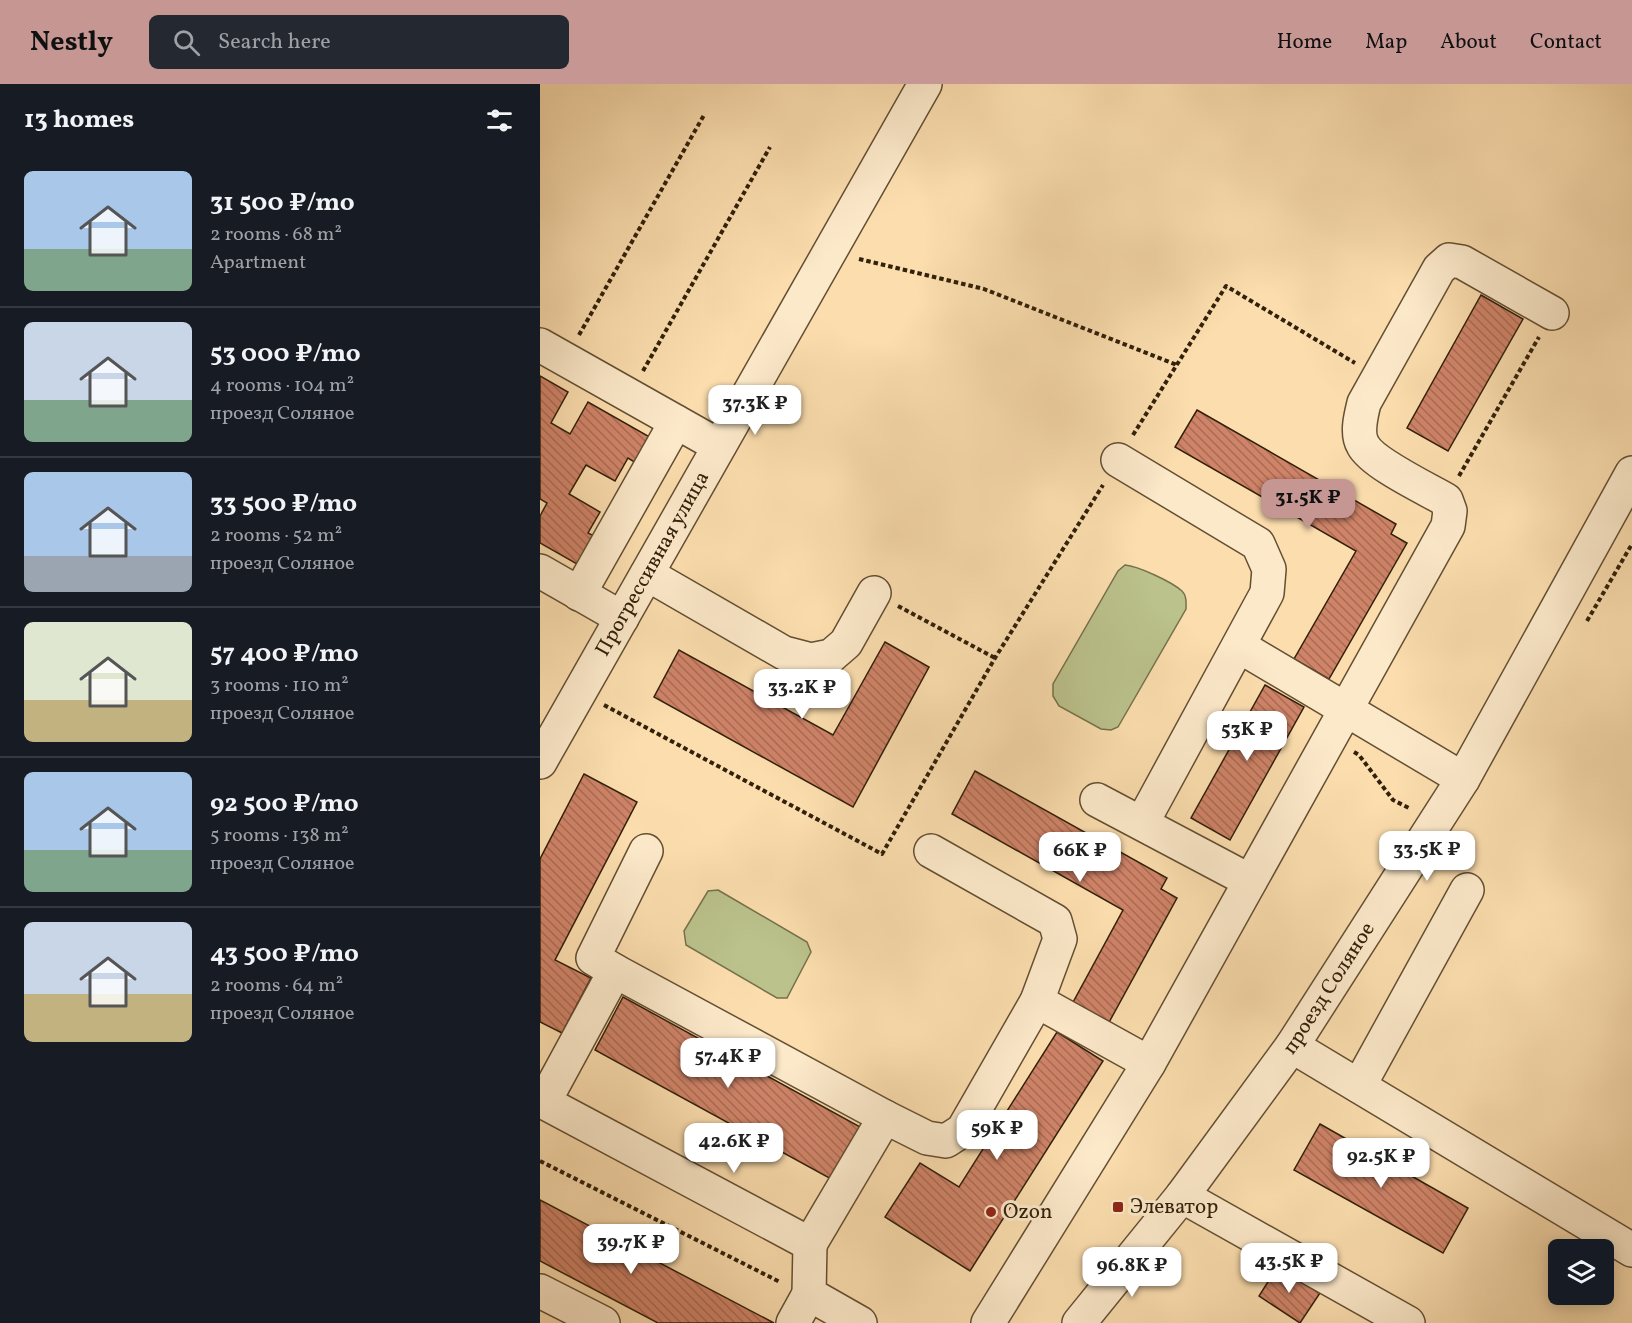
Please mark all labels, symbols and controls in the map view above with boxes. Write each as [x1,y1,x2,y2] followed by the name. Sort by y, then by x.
[149,15,569,69] search box
[30,23,113,62] text: Nestly
[170,26,203,59] icon: search
[218,27,331,58] text: Search here
[1277,28,1332,57] text: Home
[1365,28,1407,57] text: Map
[1440,28,1497,57] text: About
[1530,28,1602,57] text: Contact
[24,102,134,138] text: 13 homes
[483,104,516,137] icon: filters
[210,185,355,221] text: 31 500 ₽/mo
[72,195,144,267] icon: home
[210,221,342,249] text: 2 rooms · 68 m²
[210,249,306,277] text: Apartment
[210,336,361,372] text: 53 000 ₽/mo
[72,346,144,418] icon: home
[210,372,354,400] text: 4 rooms · 104 m²
[700,385,810,436] pin: 37.3K ₽
[722,390,788,418] text: 37.3K ₽
[210,400,355,428] text: проезд Соляное
[588,466,717,662] street label: Прогрессивная улица
[1253,479,1363,530] pin: 31.5K ₽
[1275,484,1341,512] text: 31.5K ₽
[210,486,357,522] text: 33 500 ₽/mo
[72,496,144,568] icon: home
[210,522,342,550] text: 2 rooms · 52 m²
[210,550,355,578] text: проезд Соляное
[210,636,359,672] text: 57 400 ₽/mo
[72,646,144,718] icon: home
[747,669,857,720] pin: 33.2K ₽
[210,672,349,700] text: 3 rooms · 110 m²
[768,674,836,702] text: 33.2K ₽
[210,700,355,728] text: проезд Соляное
[1205,711,1289,762] pin: 53K ₽
[1221,716,1273,744] text: 53K ₽
[210,786,359,822] text: 92 500 ₽/mo
[72,796,144,868] icon: home
[210,822,349,850] text: 5 rooms · 138 m²
[1372,831,1482,882] pin: 33.5K ₽
[1038,832,1122,883] pin: 66K ₽
[1393,836,1461,864] text: 33.5K ₽
[1053,837,1107,865] text: 66K ₽
[210,850,355,878] text: проезд Соляное
[1276,917,1382,1061] street label: проезд Соляное
[210,936,359,972] text: 43 500 ₽/mo
[72,946,144,1018] icon: home
[210,972,343,1000] text: 2 rooms · 64 m²
[210,1000,355,1028] text: проезд Соляное
[673,1038,783,1089] pin: 57.4K ₽
[694,1043,762,1071] text: 57.4K ₽
[955,1110,1039,1161] pin: 59K ₽
[971,1115,1023,1143] text: 59K ₽
[679,1123,789,1174] pin: 42.6K ₽
[698,1128,770,1156] text: 42.6K ₽
[1326,1138,1436,1189] pin: 92.5K ₽
[1347,1143,1415,1171] text: 92.5K ₽
[1130,1193,1218,1222] place label: Элеватор
[1003,1198,1053,1227] place label: Ozon
[1111,1200,1125,1214] marker: Элеватор
[984,1205,998,1219] marker: Ozon
[576,1224,686,1275] pin: 39.7K ₽
[597,1229,665,1257] text: 39.7K ₽
[1548,1239,1614,1305] map controls
[1548,1239,1614,1305] button: layers
[1234,1243,1344,1294] pin: 43.5K ₽
[1077,1247,1187,1298] pin: 96.8K ₽
[1255,1248,1323,1276] text: 43.5K ₽
[1096,1252,1168,1280] text: 96.8K ₽

